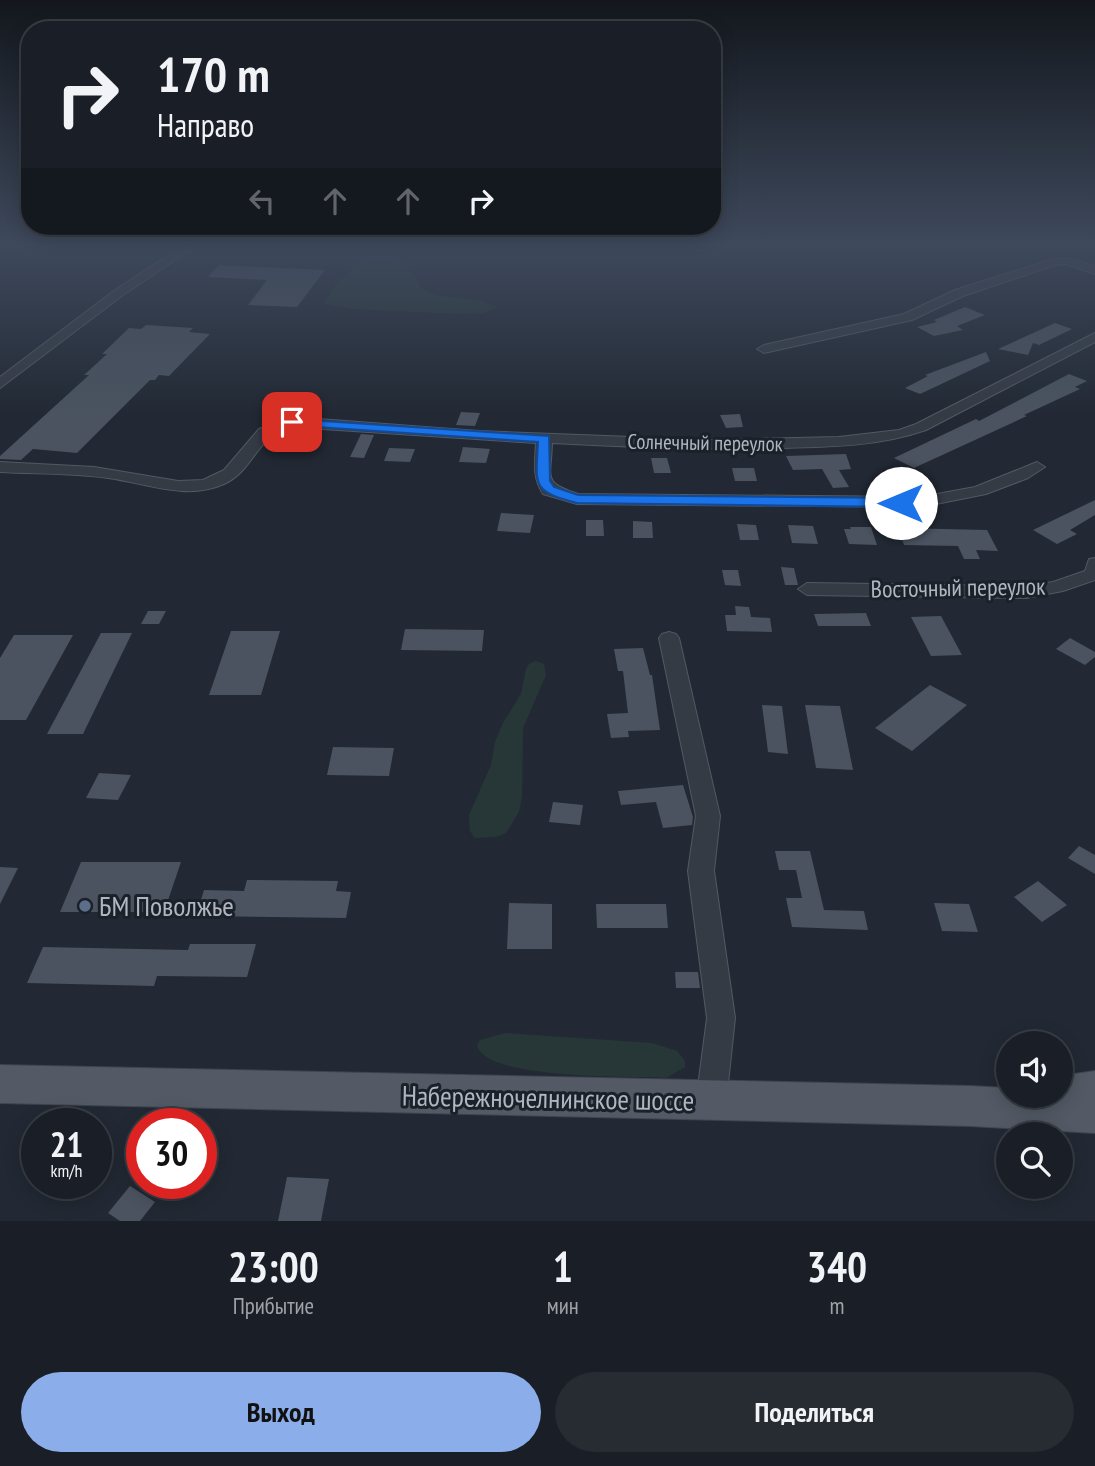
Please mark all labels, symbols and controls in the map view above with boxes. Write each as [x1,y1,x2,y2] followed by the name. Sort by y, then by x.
[157,42,270,106] text: 170 m
[42,49,133,140] icon: right
[157,104,254,146] text: Направо
[243,182,281,220] icon: left
[316,182,354,220] icon: ahead
[389,182,427,220] icon: ahead
[462,182,500,220] icon: right
[262,392,322,452] pin
[273,403,311,441] icon: arrive
[627,428,783,457] street label: Солнечный переулок
[864,466,938,540] position arrow
[870,570,1046,605] street label: Восточный переулок
[99,887,234,924] place label: БМ Поволжье
[77,898,93,914] marker: БМ Поволжье
[996,1031,1073,1199] map controls
[996,1031,1073,1108] button: sound
[402,1076,695,1119] street label: Набережночелнинское шоссе
[126,1108,217,1199] speed limit sign: 30
[50,1121,83,1167] text: 21
[996,1122,1073,1199] button: search
[51,1159,82,1182] text: km/h
[228,1239,319,1294] text: 23:00
[553,1239,573,1294] text: 1
[807,1239,867,1294] text: 340
[233,1291,314,1320] text: Прибытие
[547,1291,579,1320] text: мин
[829,1291,844,1320] text: m
[21,1372,541,1452] button: Выход
[555,1372,1074,1452] button: Поделиться

